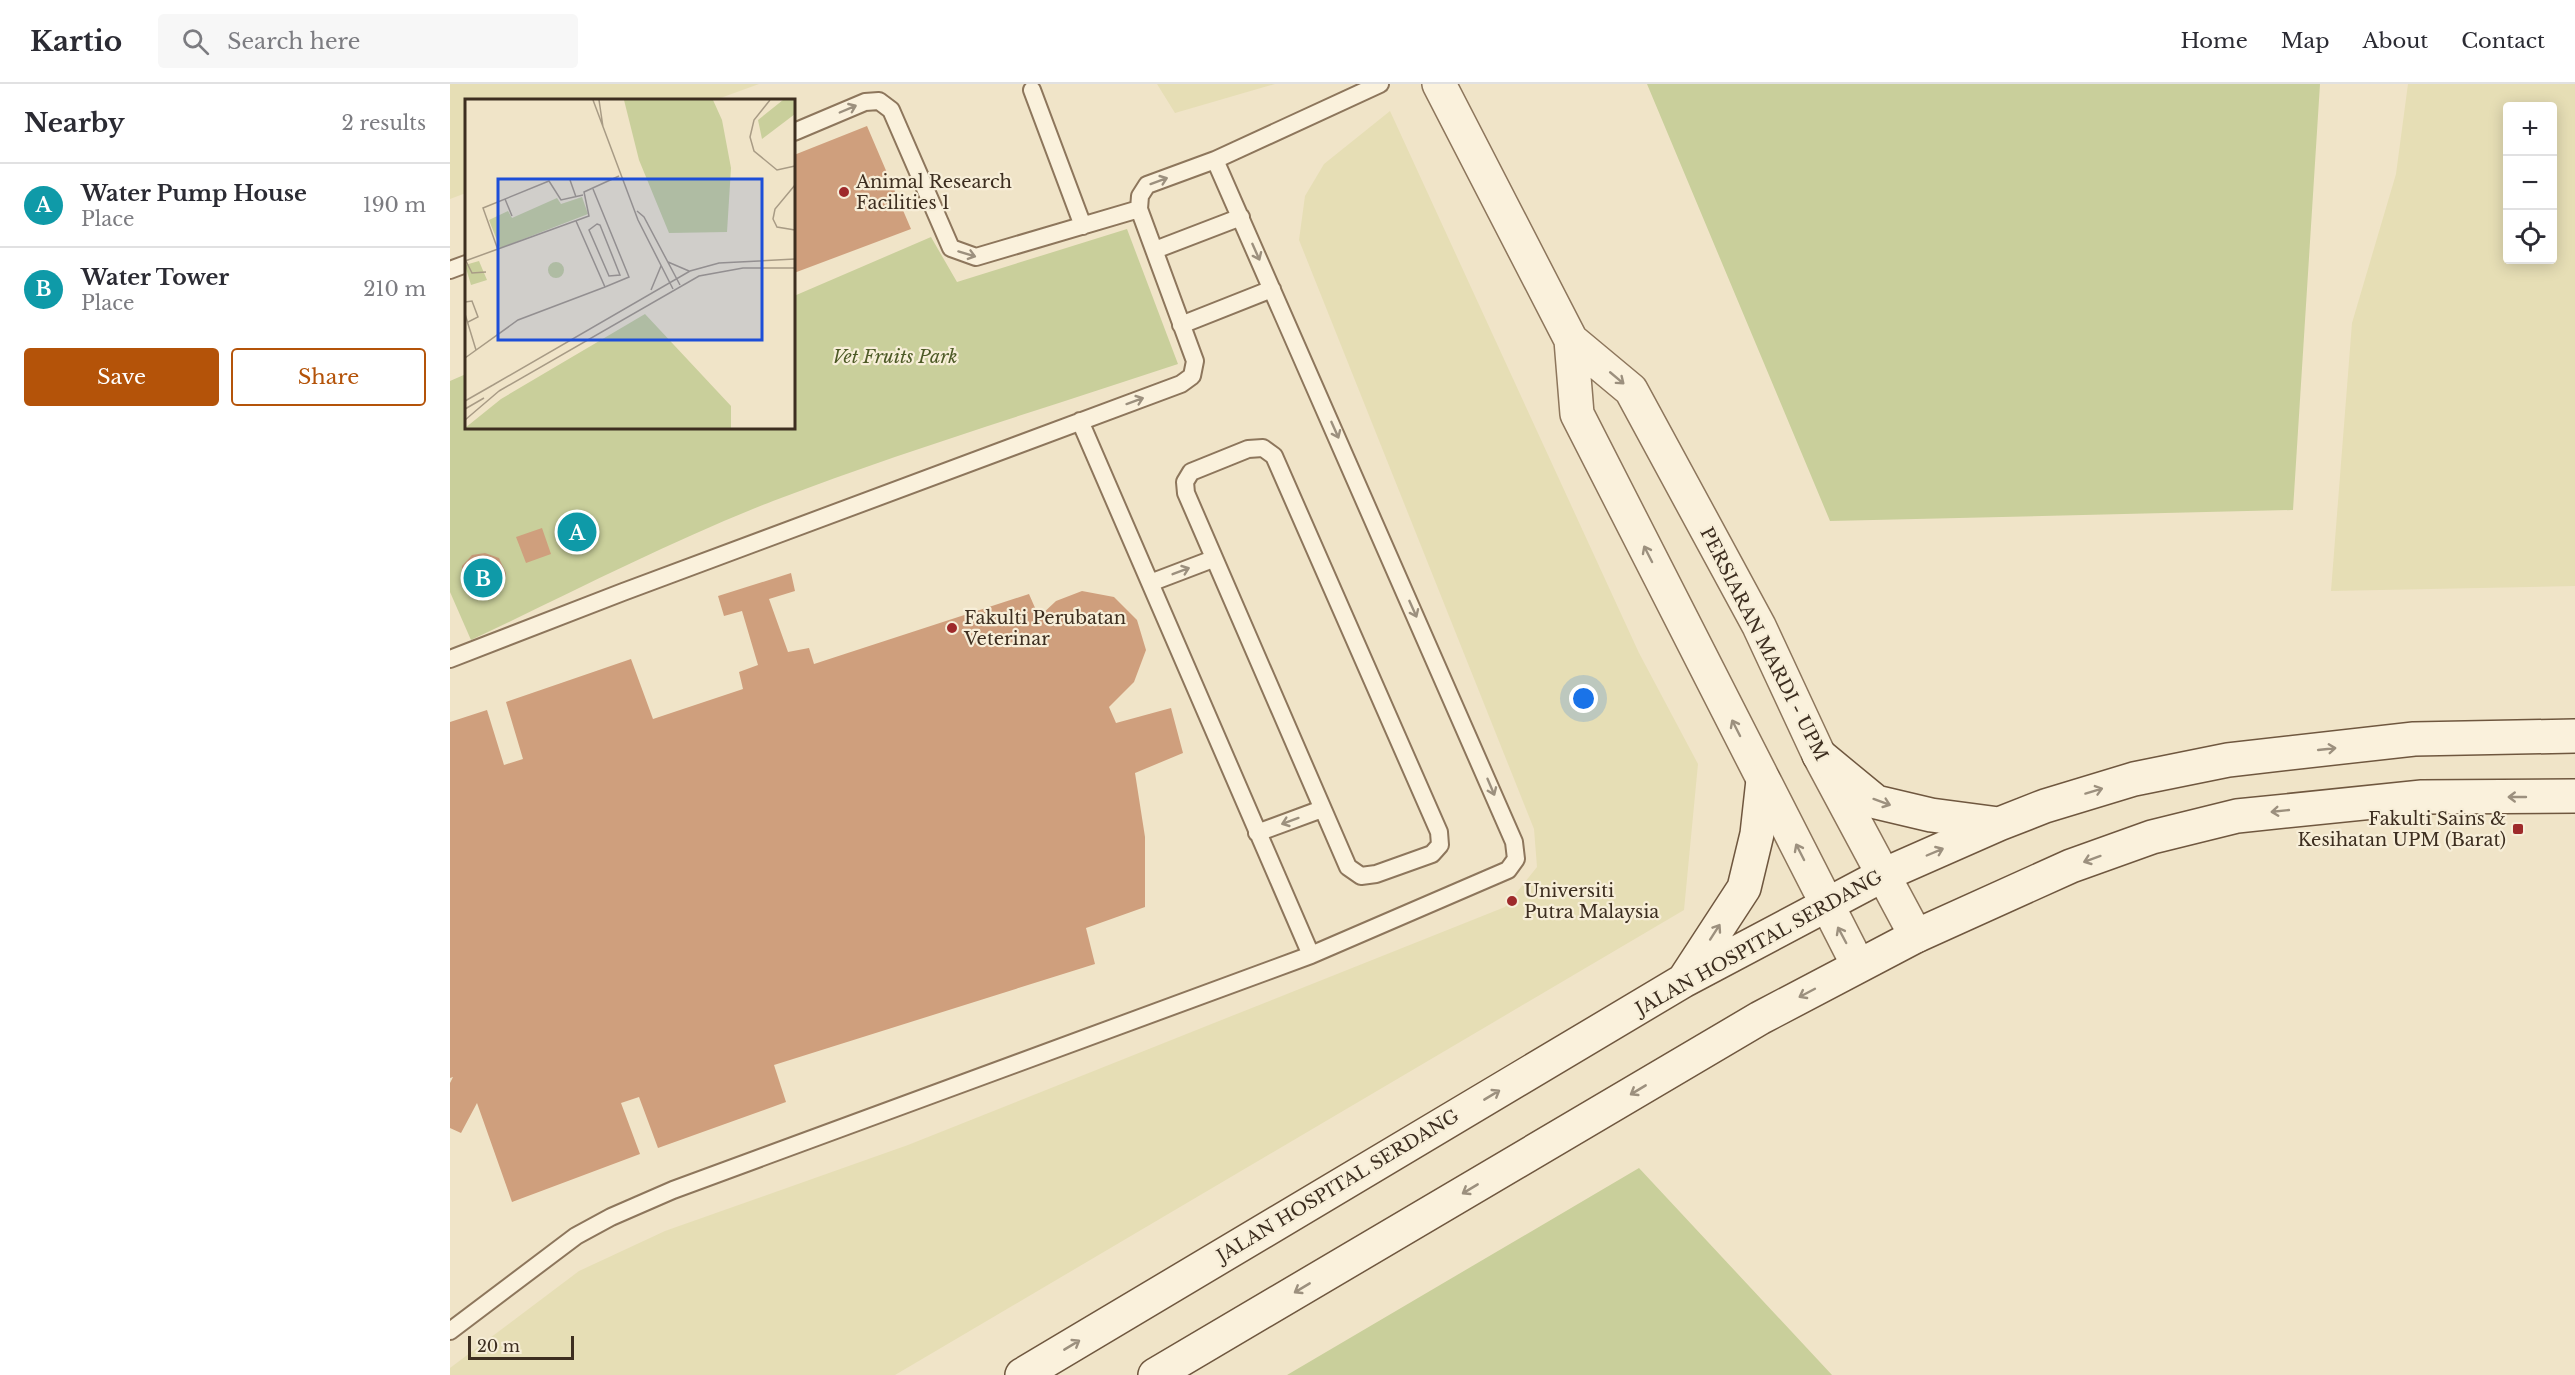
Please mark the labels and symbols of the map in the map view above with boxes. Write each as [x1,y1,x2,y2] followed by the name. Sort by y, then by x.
[465,99,795,429] inset map
[838,103,856,114] one-way arrow
[855,171,1012,214] place label: Animal Research Facilities 1
[1149,174,1168,185] one-way arrow
[837,185,851,199] marker: Animal Research Facilities 1
[1251,242,1262,260] one-way arrow
[957,249,976,260] one-way arrow
[832,346,958,368] park label: Vet Fruits Park
[1608,371,1624,384] one-way arrow
[1125,395,1144,406] one-way arrow
[1329,421,1341,439] one-way arrow
[558,510,596,554] pin: A
[1695,524,1833,764] street label: PERSIARAN MARDI - UPM
[1642,546,1654,564] one-way arrow
[464,556,502,600] pin: B
[1171,565,1190,576] one-way arrow
[1408,599,1419,617] one-way arrow
[963,607,1126,650] place label: Fakulti Perubatan Veterinar
[945,621,959,635] marker: Fakulti Perubatan Veterinar
[1569,684,1598,713] your location
[1730,720,1742,738] one-way arrow
[2316,743,2336,754] one-way arrow
[1486,778,1497,796] one-way arrow
[2084,785,2103,796] one-way arrow
[2507,791,2527,803] one-way arrow
[1872,797,1890,808] one-way arrow
[2271,806,2291,817] one-way arrow
[2297,808,2506,851] place label: Fakulti Sains & Kesihatan UPM (Barat)
[1281,816,1300,827] one-way arrow
[2511,822,2525,836] marker: Fakulti Sains & Kesihatan UPM (Barat)
[1793,844,1805,862] one-way arrow
[1925,846,1943,857] one-way arrow
[2083,854,2102,865] one-way arrow
[1630,866,1886,1021] street label: JALAN HOSPITAL SERDANG
[1524,880,1659,923] place label: Universiti Putra Malaysia
[1505,894,1519,908] marker: Universiti Putra Malaysia
[1709,924,1721,941] one-way arrow
[1836,927,1848,944] one-way arrow
[1798,988,1816,999] one-way arrow
[1630,1085,1647,1097] one-way arrow
[1483,1088,1500,1100] one-way arrow
[1211,1105,1463,1268] street label: JALAN HOSPITAL SERDANG
[1462,1184,1479,1196] one-way arrow
[1294,1283,1311,1295] one-way arrow
[468,1333,574,1360] scale bar
[1063,1339,1080,1351] one-way arrow

